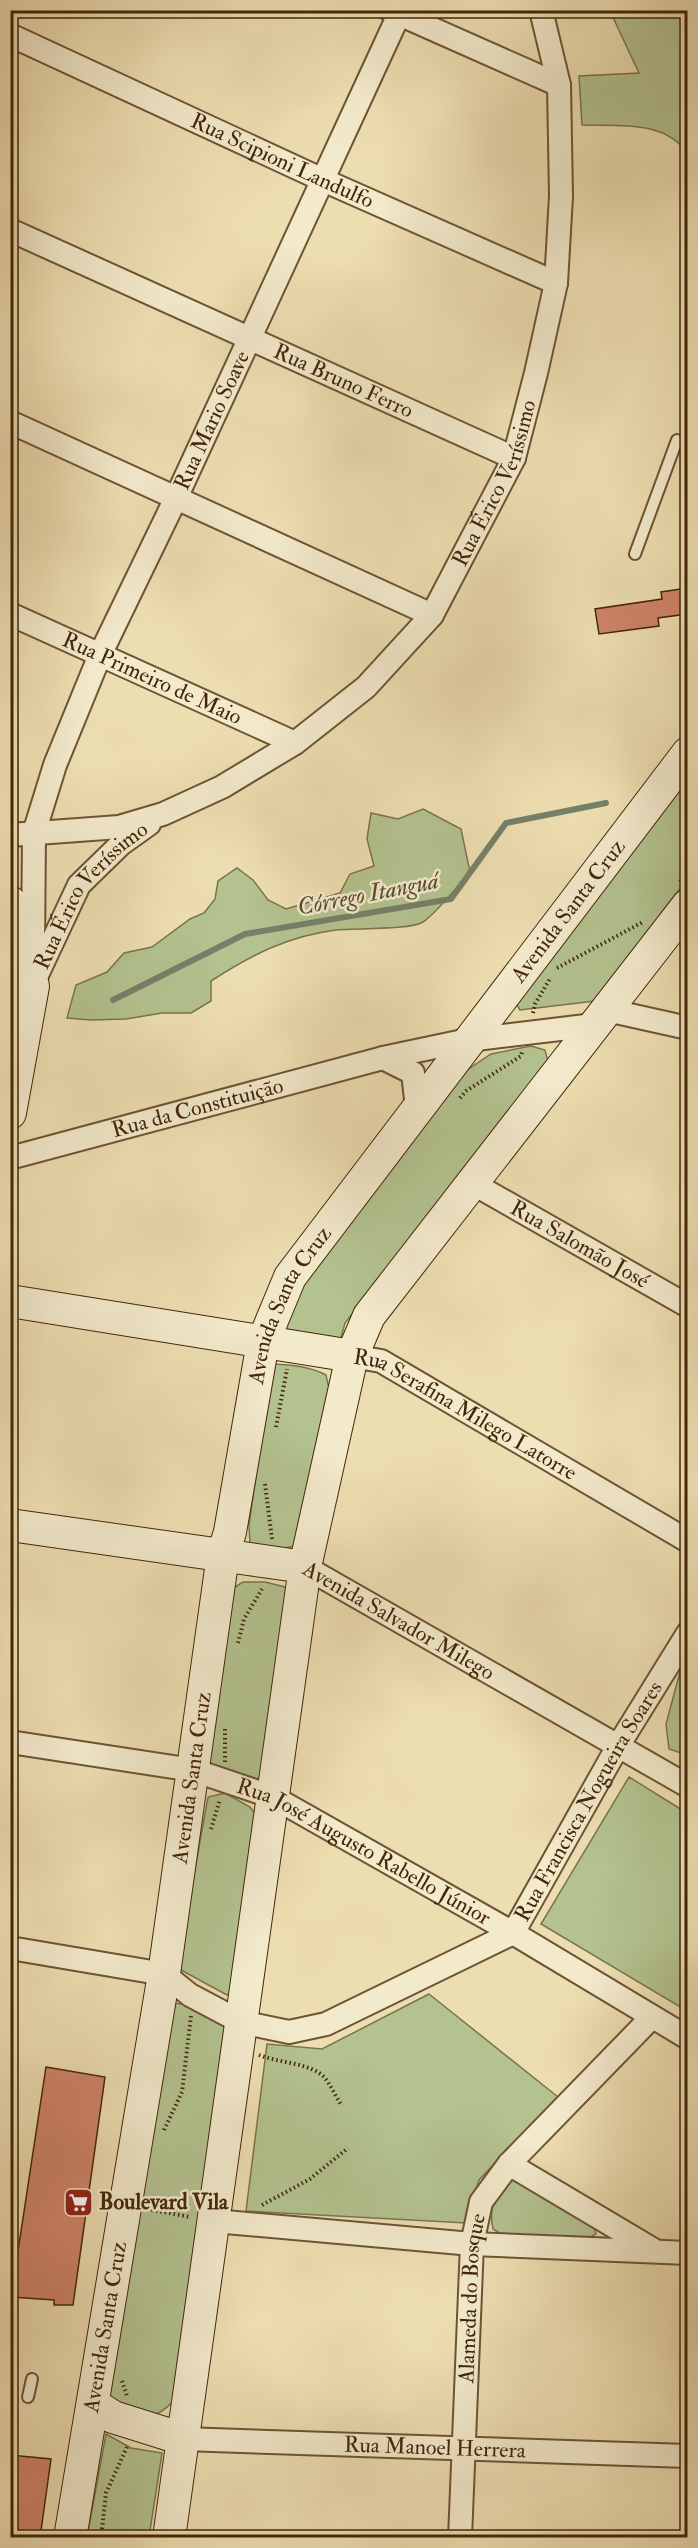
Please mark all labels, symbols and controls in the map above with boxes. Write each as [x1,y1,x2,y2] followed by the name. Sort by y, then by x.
[186,107,378,215] street label: Rua Scipioni Landulfo
[269,337,418,425] street label: Rua Bruno Ferro
[168,346,256,494] street label: Rua Mario Soave
[446,397,542,571] street label: Rua Érico Veríssimo
[58,626,246,731] street label: Rua Primeiro de Maio
[28,815,153,974] street label: Rua Érico Veríssimo
[504,833,632,989] street label: Avenida Santa Cruz
[295,865,444,923] water label: Córrego Itanguá
[109,1071,286,1144] street label: Rua da Constituição
[505,1194,655,1295] street label: Rua Salomão José
[242,1220,338,1387] street label: Avenida Santa Cruz
[351,1342,582,1487] street label: Rua Serafina Milego Latorre
[297,1554,500,1686] street label: Avenida Salvador Milego
[508,1676,669,1927] street label: Rua Francisca Nogueira Soares
[166,1690,218,1866] street label: Avenida Santa Cruz
[233,1772,497,1932] street label: Rua José Augusto Rabello Júnior
[62,2186,94,2218] supermarket icon: Boulevard Vila
[99,2188,229,2216] place label: Boulevard Vila
[452,2211,492,2385] street label: Alameda do Bosque
[77,2239,133,2416] street label: Avenida Santa Cruz
[343,2430,527,2465] street label: Rua Manoel Herrera

